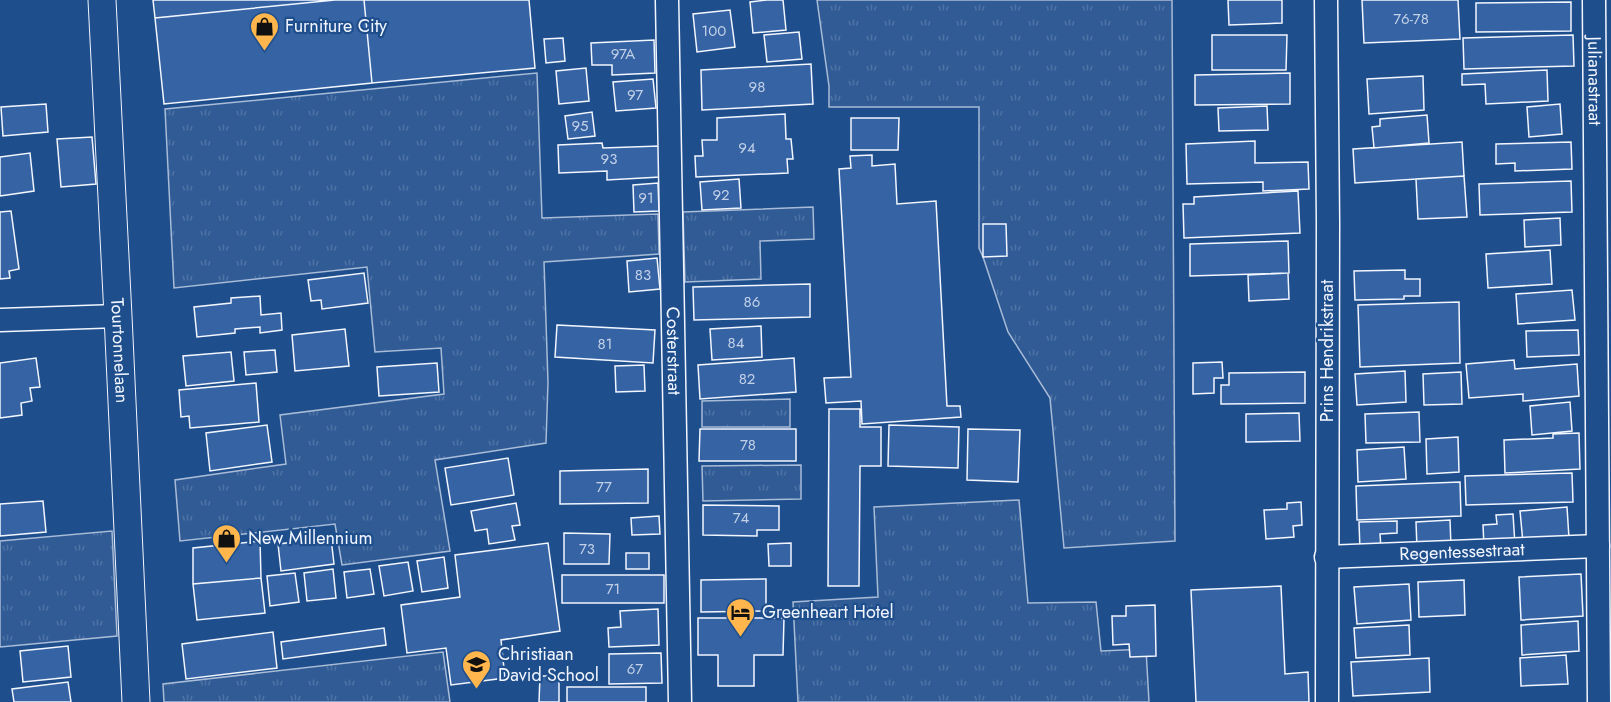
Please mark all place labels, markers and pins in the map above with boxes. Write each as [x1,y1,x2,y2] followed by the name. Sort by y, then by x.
[248,10,280,52] shop icon: Furniture City
[285,13,387,39] place label: Furniture City
[211,522,243,564] shop icon: New Millennium
[248,525,372,551] place label: New Millennium
[725,596,757,638] hotel icon: Greenheart Hotel
[762,599,894,625] place label: Greenheart Hotel
[498,641,599,688] place label: Christiaan David School
[461,648,493,690] school or university icon: Christiaan David School

